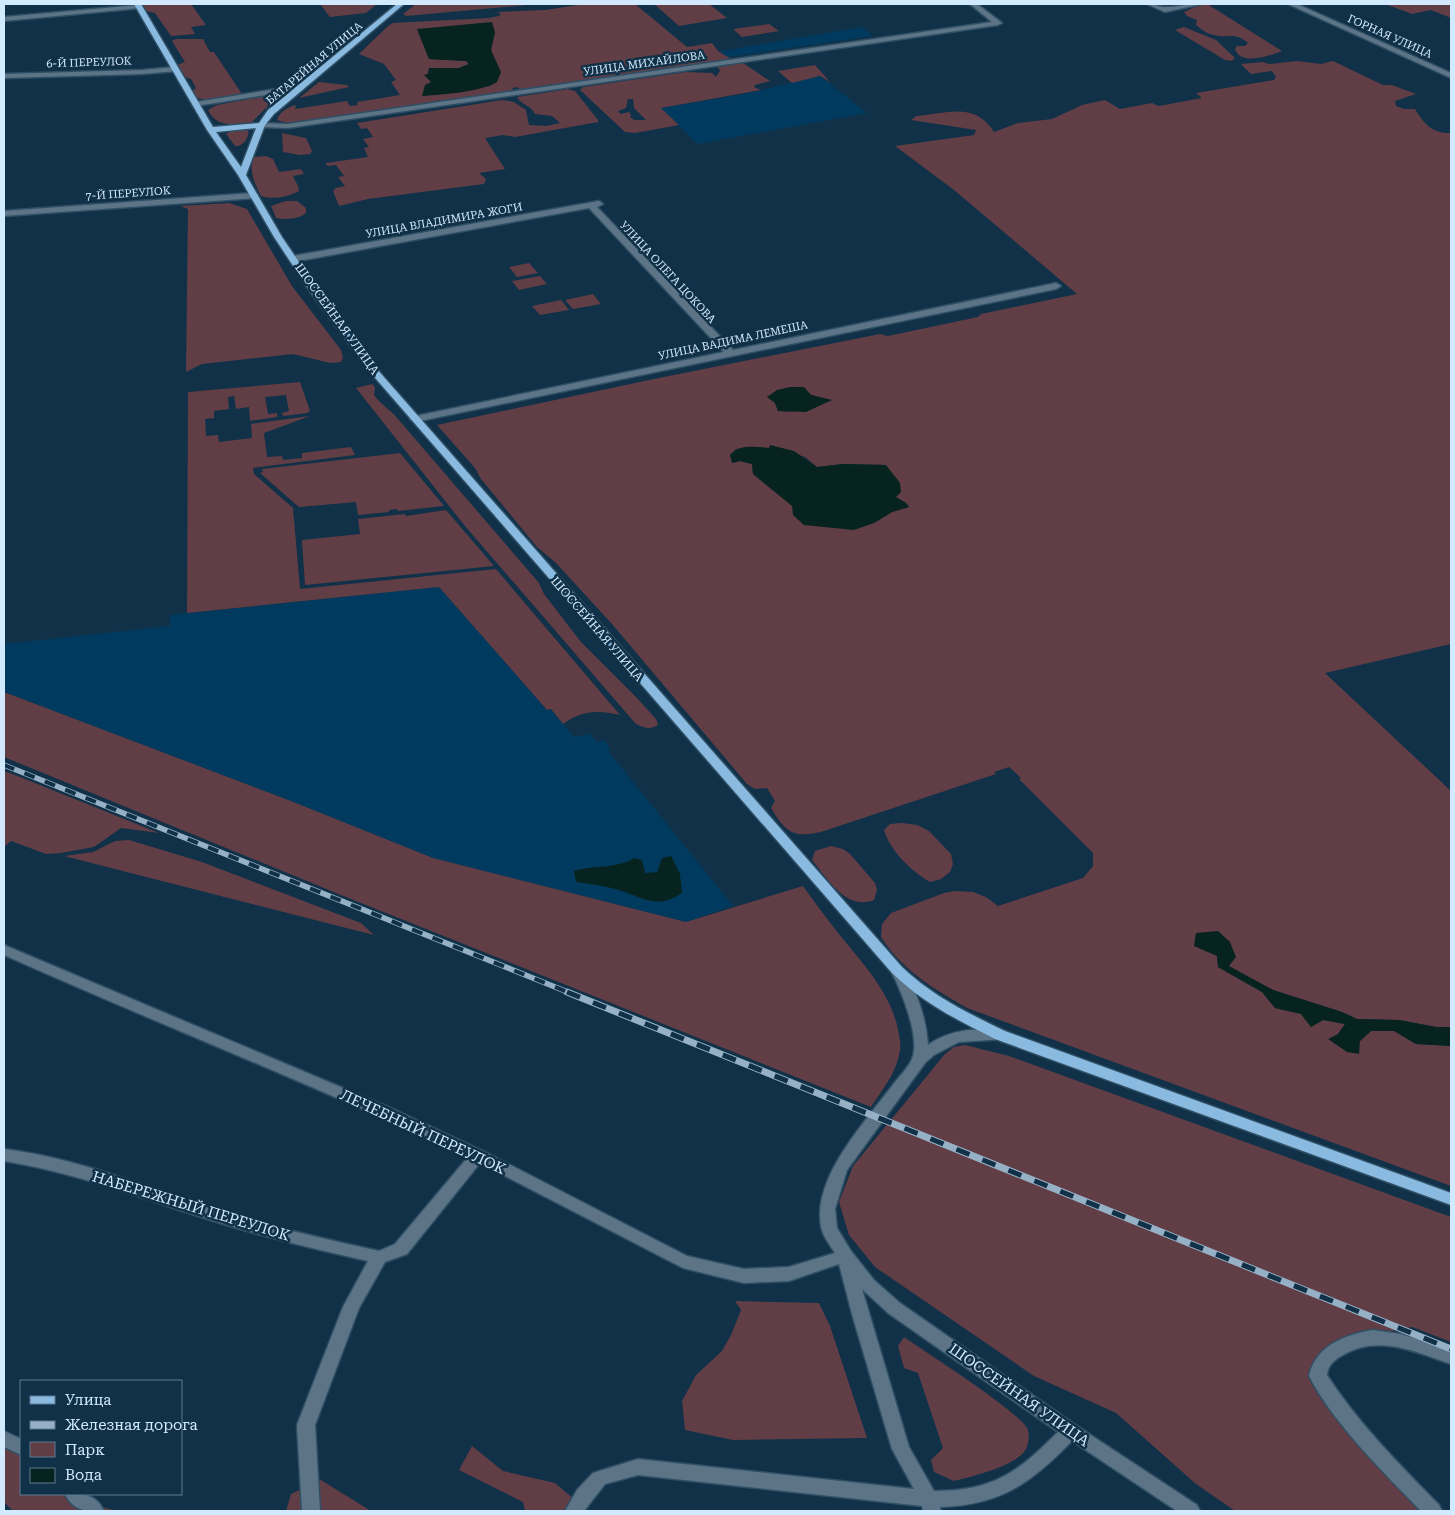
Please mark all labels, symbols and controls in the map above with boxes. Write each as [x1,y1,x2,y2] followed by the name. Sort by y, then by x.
[1346,12,1434,61] street label: ГОРНАЯ УЛИЦА
[263,18,365,107] street label: БАТАРЕЙНАЯ УЛИЦА
[583,48,706,78] street label: УЛИЦА МИХАЙЛОВА
[46,54,132,70] street label: 6-Й ПЕРЕУЛОК
[85,183,171,203] street label: 7-Й ПЕРЕУЛОК
[365,200,524,241] street label: УЛИЦА ВЛАДИМИРА ЖОГИ
[617,219,718,326] street label: УЛИЦА ОЛЕГА ЦОКОВА
[292,261,382,378] street label: ШОССЕЙНАЯ УЛИЦА
[657,318,809,363] street label: УЛИЦА ВАДИМА ЛЕМЕША
[548,574,647,684] street label: ШОССЕЙНАЯ УЛИЦА
[337,1086,509,1178] street label: ЛЕЧЕБНЫЙ ПЕРЕУЛОК
[90,1167,292,1245] street label: НАБЕРЕЖНЫЙ ПЕРЕУЛОК
[945,1340,1093,1451] street label: ШОССЕЙНАЯ УЛИЦА
[20,1380,182,1495] legend
[65,1391,111,1409] text: Улица
[65,1416,198,1434] text: Железная дорога
[65,1441,105,1459] text: Парк
[65,1466,102,1484] text: Вода

